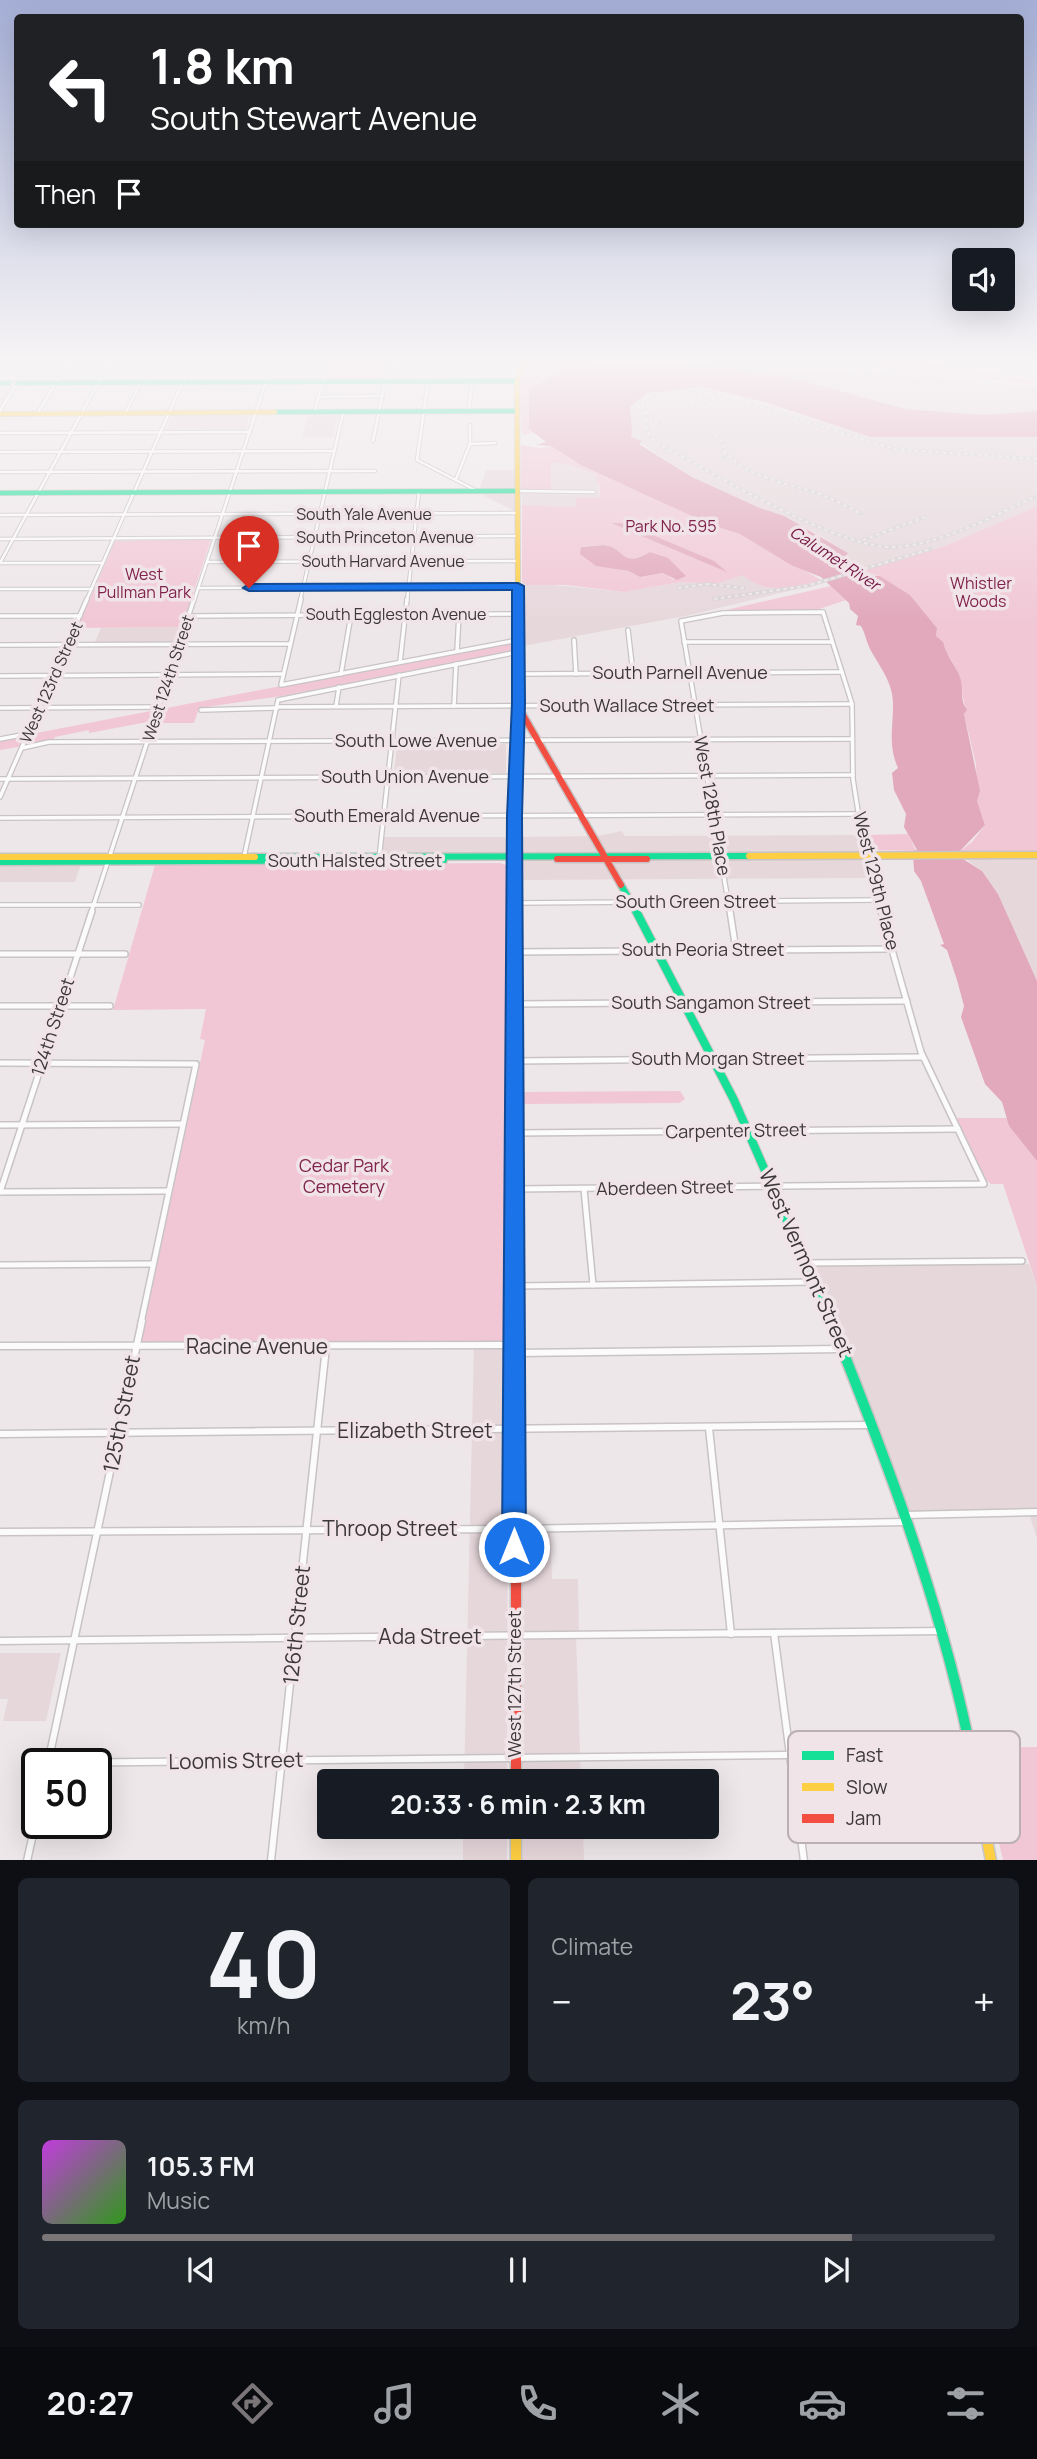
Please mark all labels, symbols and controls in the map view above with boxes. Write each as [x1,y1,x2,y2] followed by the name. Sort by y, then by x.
[150,32,295,99] text: 1.8 km
[35,42,126,133] icon: left
[150,96,478,140] text: South Stewart Avenue
[110,175,148,213] icon: arrive
[35,176,96,212] text: Then
[952,248,1015,311] map controls
[952,248,1015,311] button: sound
[296,503,432,525] street label: South Yale Avenue
[626,515,716,537] park label: Park No. 595
[219,516,279,588] pin
[786,521,886,596] water label: Calumet River
[296,526,474,548] street label: South Princeton Avenue
[230,527,268,565] icon: arrive
[301,550,465,572] street label: South Harvard Avenue
[97,563,192,603] park label: West Pullman Park
[950,572,1012,612] park label: Whistler Woods
[306,603,486,625] street label: South Eggleston Avenue
[137,612,199,744] street label: West 124th Street
[14,618,88,746] street label: West 123rd Street
[592,660,768,684] street label: South Parnell Avenue
[539,693,715,717] street label: South Wallace Street
[335,728,497,752] street label: South Lowe Avenue
[689,734,737,877] street label: West 128th Place
[321,764,489,788] street label: South Union Avenue
[294,803,480,827] street label: South Emerald Avenue
[848,809,906,952] street label: West 129th Place
[268,848,442,872] street label: South Halsted Street
[616,889,776,913] street label: South Green Street
[621,937,785,961] street label: South Peoria Street
[25,975,79,1079] street label: 124th Street
[611,990,811,1014] street label: South Sangamon Street
[631,1046,805,1070] street label: South Morgan Street
[665,1117,807,1143] street label: Carpenter Street
[299,1153,390,1198] park label: Cedar Park Cemetery
[753,1164,861,1361] street label: West Vermont Street
[596,1174,734,1200] street label: Aberdeen Street
[186,1332,328,1360] street label: Racine Avenue
[96,1353,146,1475] street label: 125th Street
[337,1416,493,1444] street label: Elizabeth Street
[477,1510,551,1584] position arrow
[322,1514,458,1542] street label: Throop Street
[276,1564,316,1686] street label: 126th Street
[502,1610,526,1758] street label: West 127th Street
[378,1622,482,1650] street label: Ada Street
[788,1731,1020,1843] legend
[846,1742,883,1768] text: Fast
[168,1745,304,1775] street label: Loomis Street
[21,1748,112,1839] speed limit sign: 50
[846,1774,888,1800] text: Slow
[390,1786,646,1822] text: 20:33 · 6 min · 2.3 km
[846,1805,881,1831] text: Jam
[206,1901,321,2025] text: 40
[552,1930,633,1962] text: Climate
[730,1965,815,2036] text: 23°
[552,1975,572,2027] text: −
[973,1975,995,2027] text: +
[237,2009,291,2041] text: km/h
[147,2148,255,2184] text: 105.3 FM
[147,2184,210,2216] text: Music
[182,2251,220,2289] icon: previous
[499,2251,537,2289] icon: pause
[817,2251,855,2289] icon: next
[228,2379,277,2428] icon: directions
[370,2379,419,2428] icon: music
[513,2379,562,2428] icon: phone
[656,2379,705,2428] icon: climate
[798,2379,847,2428] icon: car
[941,2379,990,2428] icon: filters
[47,2381,134,2425] text: 20:27

